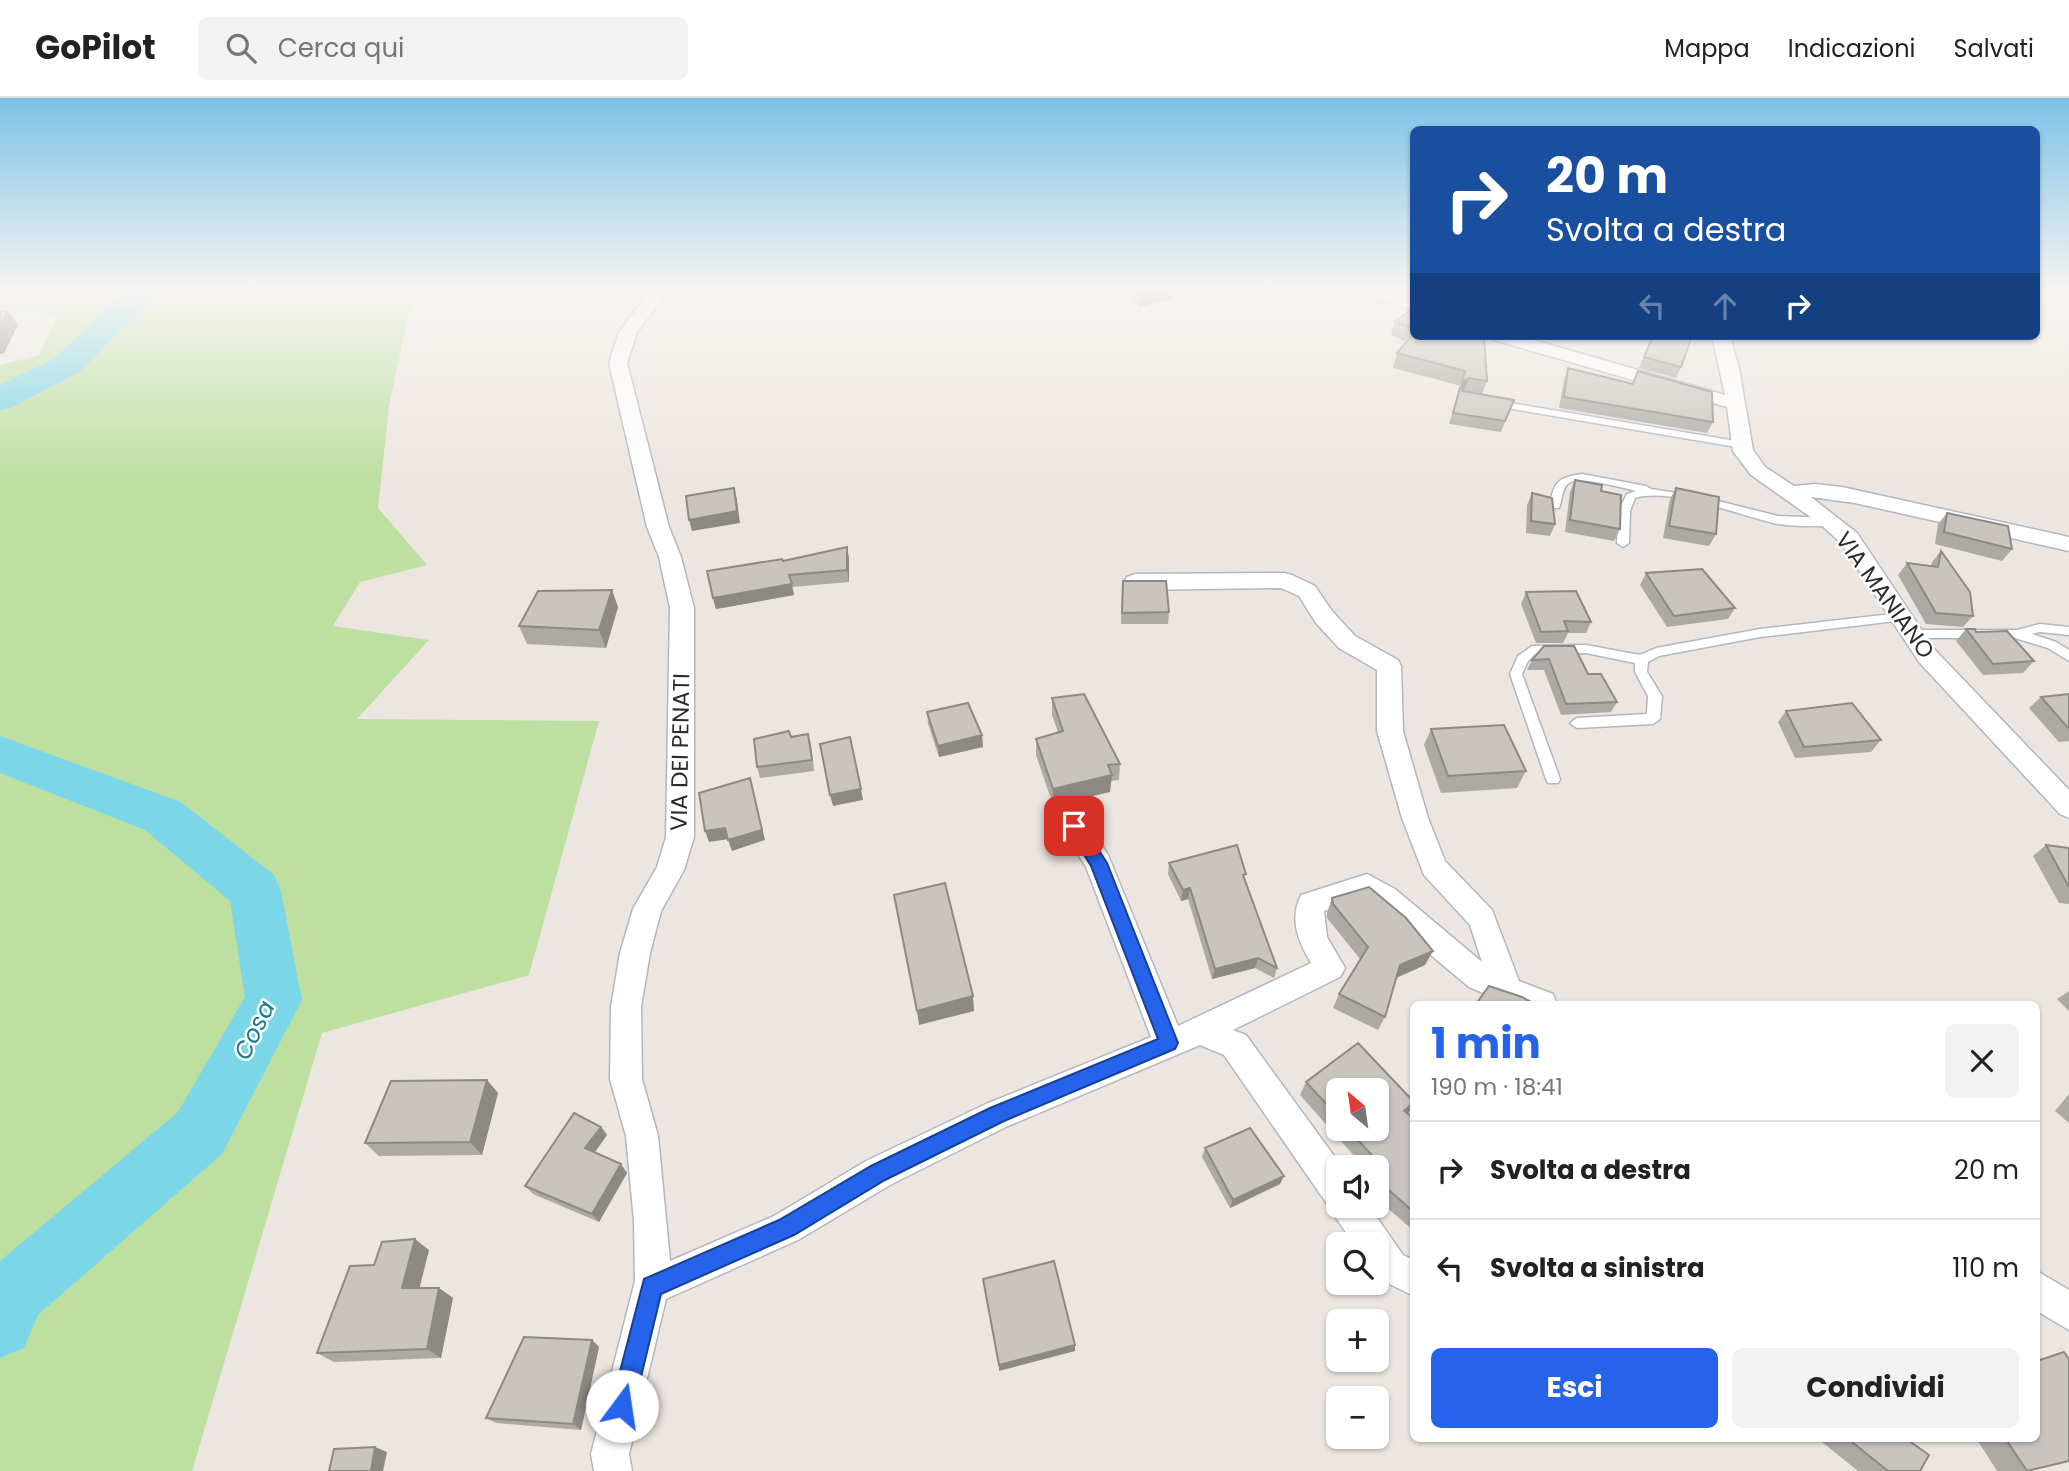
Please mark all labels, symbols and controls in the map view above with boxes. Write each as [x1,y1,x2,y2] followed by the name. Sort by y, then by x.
[198,17,688,80] search box
[35,24,156,71] text: GoPilot
[222,29,260,67] icon: search
[278,30,404,66] text: Cerca qui
[1664,32,1750,65] text: Mappa
[1788,32,1915,65] text: Indicazioni
[1953,32,2034,65] text: Salvati
[1546,142,1668,210] text: 20 m
[1431,154,1522,245] icon: right
[1546,207,1786,252] text: Svolta a destra
[1633,287,1671,325] icon: left
[1706,287,1744,325] icon: ahead
[1779,287,1817,325] icon: right
[1828,525,1942,665] street label: VIA MANIANO
[663,673,697,831] street label: VIA DEI PENATI
[1044,796,1104,856] pin
[1055,807,1093,845] icon: arrive
[225,995,283,1065] water label: Cosa
[1431,1014,1541,1073] text: 1 min
[1945,1024,2019,1098] button: close
[1431,1071,1563,1103] text: 190 m · 18:41
[1326,1078,1390,1141] north arrow
[1326,1078,1389,1449] map controls
[1431,1151,1469,1189] icon: right
[1490,1152,1691,1188] text: Svolta a destra
[1954,1152,2019,1188] text: 20 m
[1326,1155,1389,1218] button: sound
[1326,1232,1389,1295] button: search
[1431,1249,1469,1287] icon: left
[1490,1250,1705,1286] text: Svolta a sinistra
[1952,1250,2019,1286] text: 110 m
[1326,1309,1389,1372] button: +
[1431,1348,1718,1428] button: Esci
[1732,1348,2019,1428] button: Condividi
[585,1369,659,1443] position arrow
[1326,1386,1389,1449] button: −

